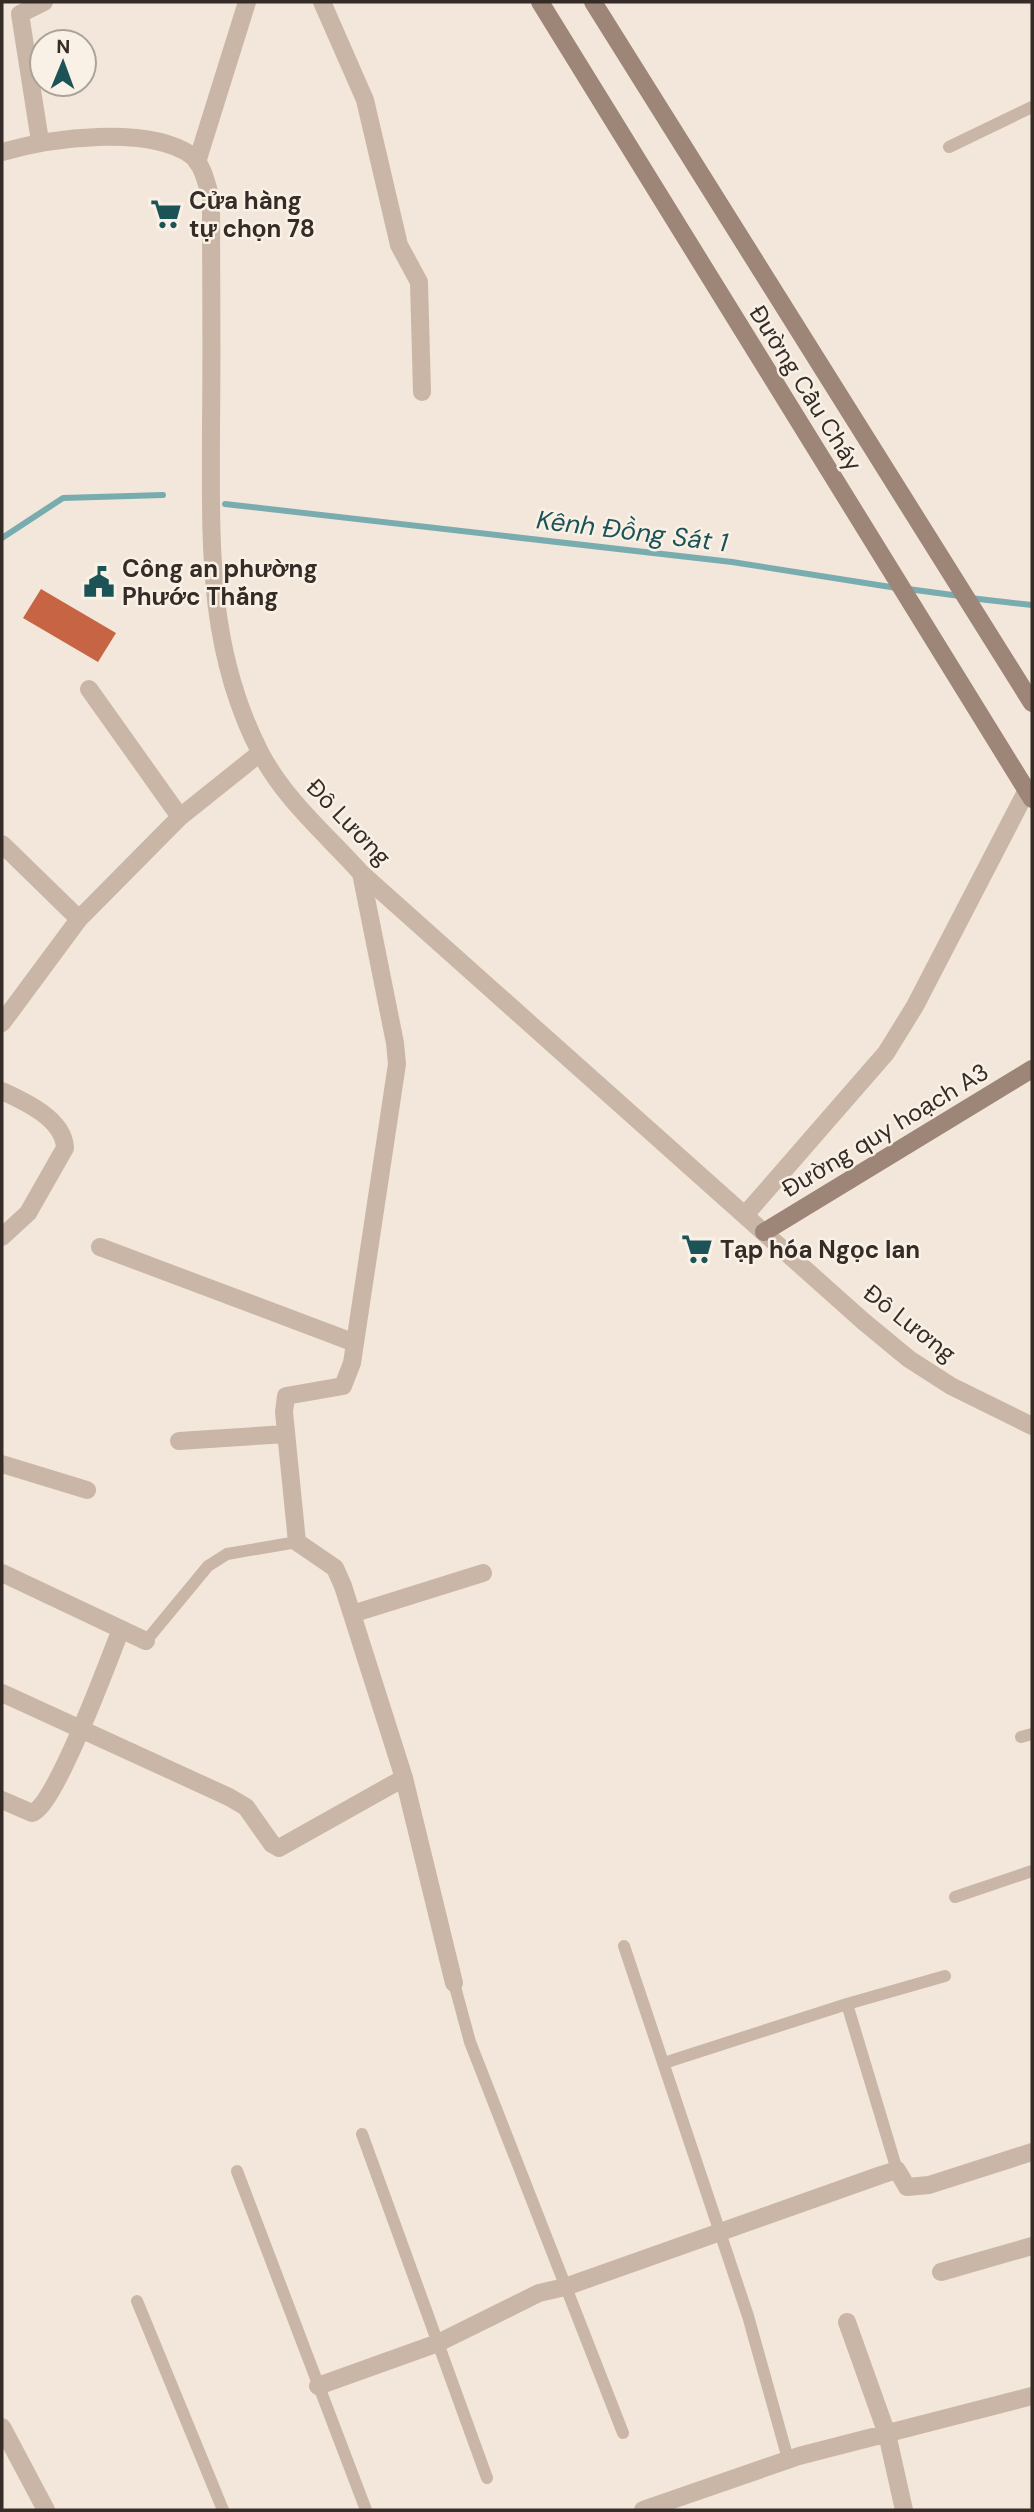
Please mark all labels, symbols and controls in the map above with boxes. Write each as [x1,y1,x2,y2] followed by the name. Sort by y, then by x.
[28,28,98,98] north arrow
[56,34,70,59] text: N
[189,185,315,244] place label: Cửa hàng tự chọn 78
[149,197,183,231] supermarket icon: Cửa hàng tự chọn 78
[743,299,869,477] street label: Đường Cầu Cháy
[535,502,730,560] water label: Kênh Đồng Sát 1
[122,553,318,612] place label: Công an phường Phước Thắng
[82,565,116,599] public building icon: Công an phường Phước Thắng
[300,772,398,872] street label: Đô Lương
[776,1056,994,1204] street label: Đường quy hoạch A3
[680,1232,714,1266] supermarket icon: Tạp hóa Ngọc lan
[720,1234,920,1265] place label: Tạp hóa Ngọc lan
[857,1277,963,1369] street label: Đô Lương

